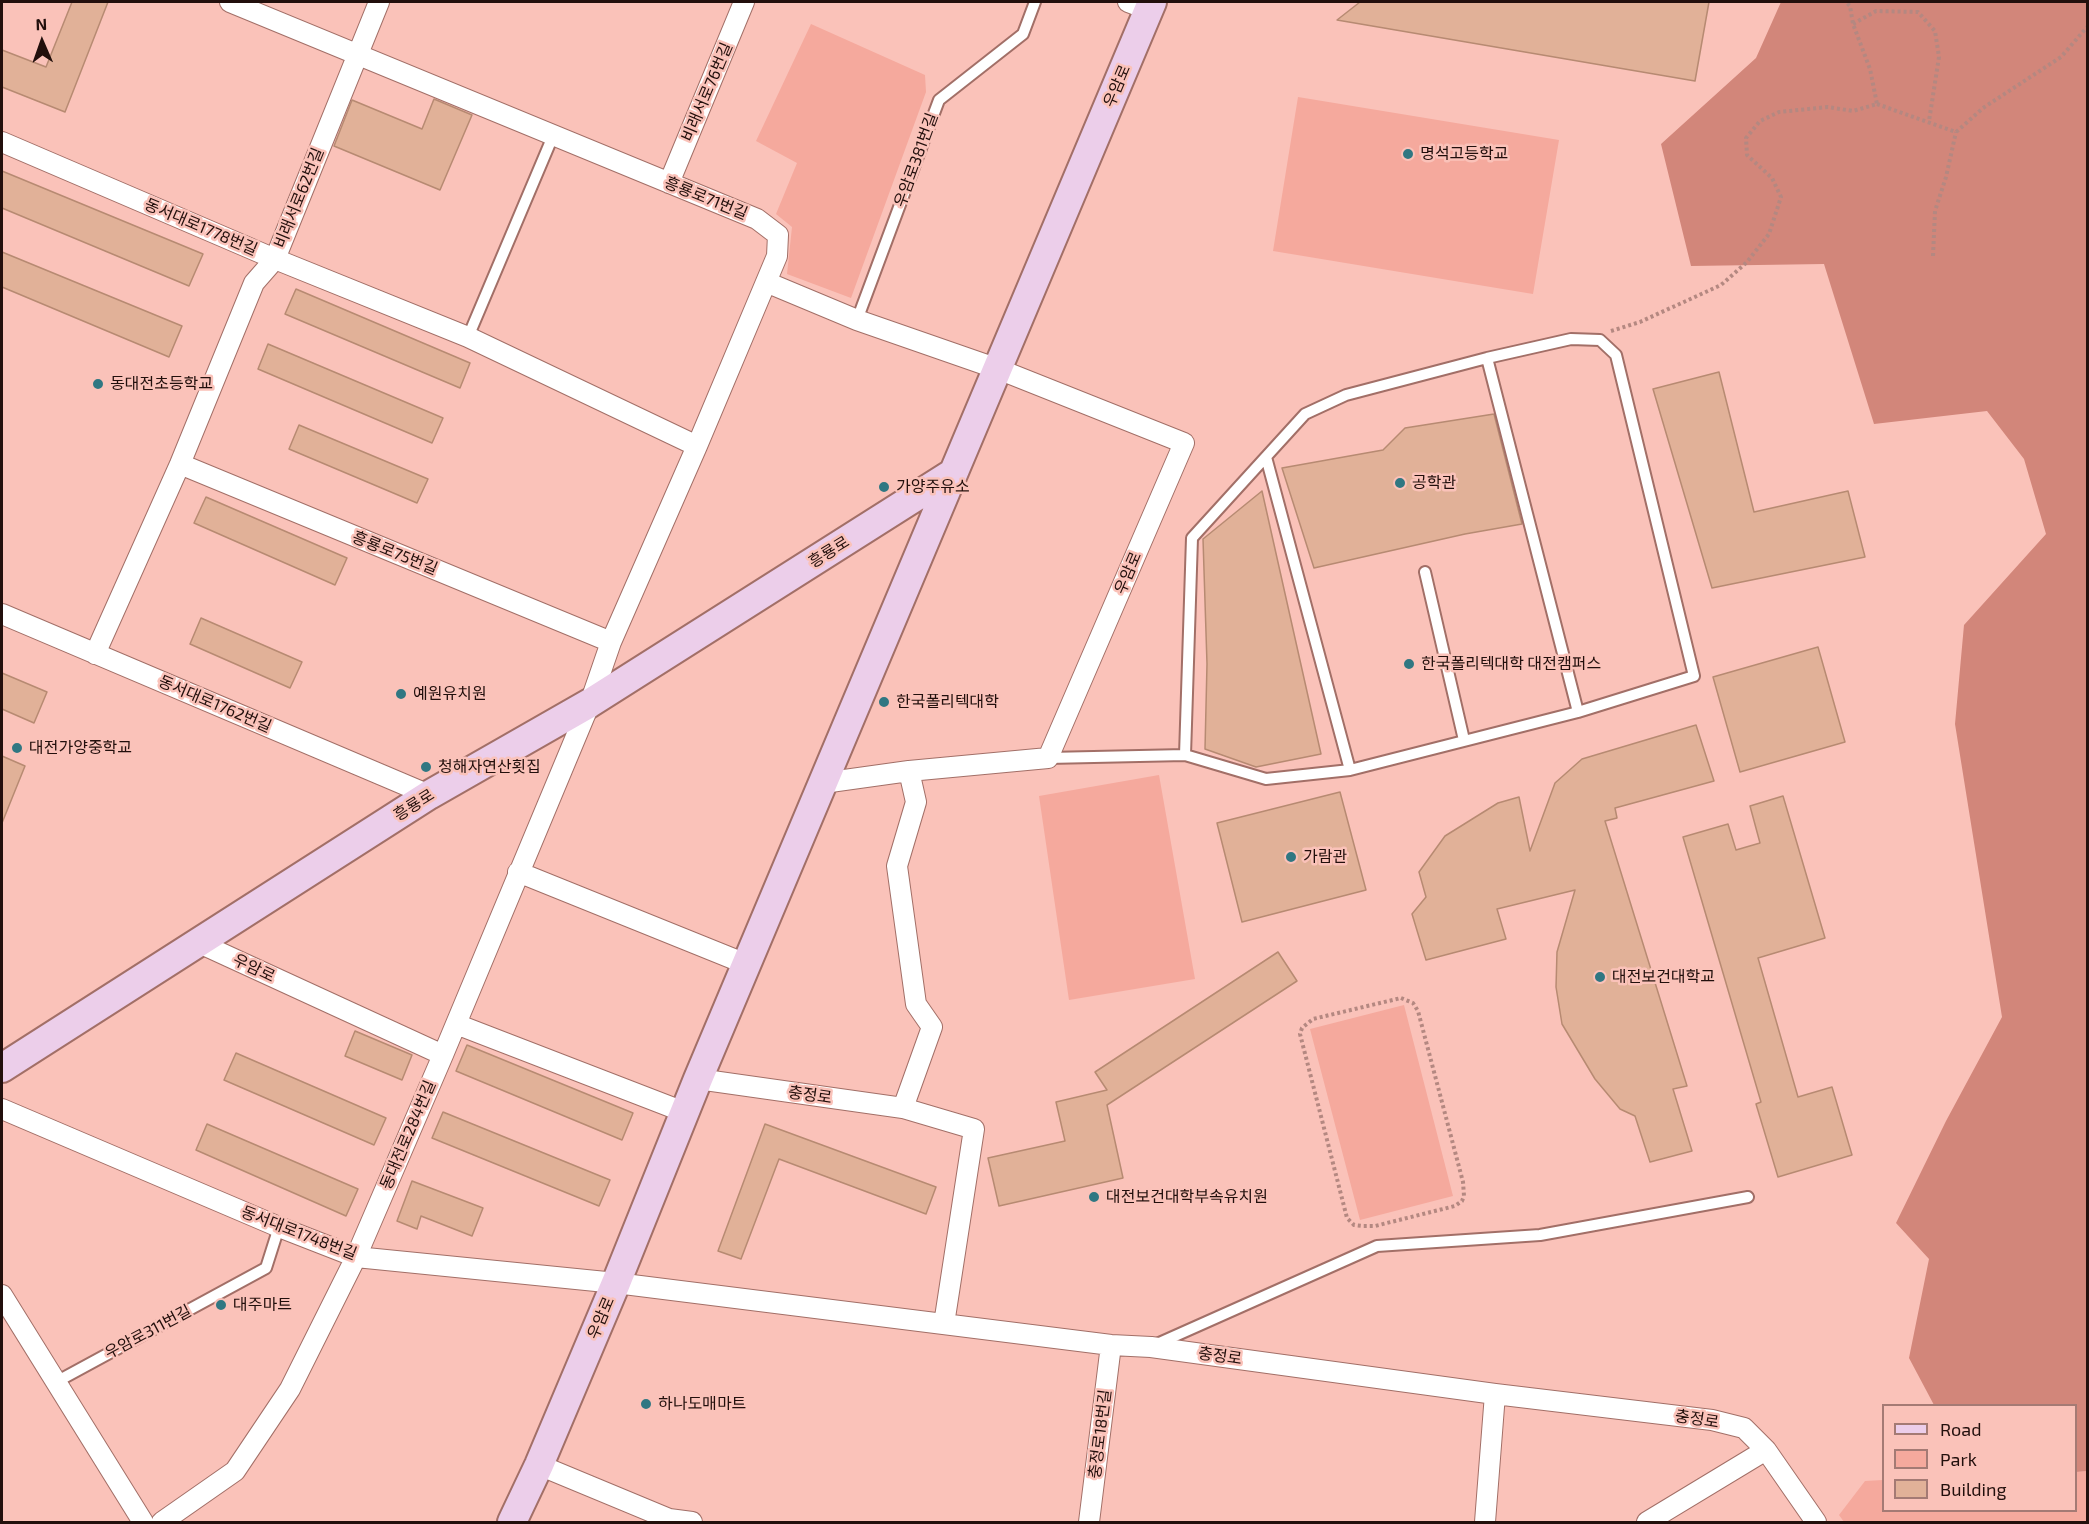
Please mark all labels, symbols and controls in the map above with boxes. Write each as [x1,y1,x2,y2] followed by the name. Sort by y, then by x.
[12,12,72,72] north arrow
[35,14,47,33] text: N
[678,40,736,144] street label: 비래서로76번길
[1100,62,1134,110] street label: 우암로
[890,110,942,210] street label: 우암로381번길
[1420,144,1508,164] place label: 명석고등학교
[270,145,328,251] street label: 비래서로62번길
[1401,147,1415,161] marker: 명석고등학교
[662,173,750,223] street label: 흥룡로71번길
[142,195,260,259] street label: 동서대로1778번길
[110,374,213,394] place label: 동대전초등학교
[91,377,105,391] marker: 동대전초등학교
[1412,473,1456,493] place label: 공학관
[1393,476,1407,490] marker: 공학관
[896,477,970,497] place label: 가양주유소
[877,480,891,494] marker: 가양주유소
[350,527,440,579] street label: 흥룡로75번길
[805,532,853,572] street label: 흥룡로
[1111,549,1145,597] street label: 우암로
[1421,654,1601,674] place label: 한국폴리텍대학 대전캠퍼스
[1402,657,1416,671] marker: 한국폴리텍대학 대전캠퍼스
[156,672,274,736] street label: 동서대로1762번길
[413,684,487,704] place label: 예원유치원
[394,687,408,701] marker: 예원유치원
[896,692,999,712] place label: 한국폴리텍대학
[877,695,891,709] marker: 한국폴리텍대학
[29,738,132,758] place label: 대전가양중학교
[10,741,24,755] marker: 대전가양중학교
[438,757,541,777] place label: 청해자연산횟집
[419,760,433,774] marker: 청해자연산횟집
[390,785,438,825] street label: 흥룡로
[1303,847,1347,867] place label: 가람관
[1284,850,1298,864] marker: 가람관
[230,950,278,986] street label: 우암로
[1612,967,1715,987] place label: 대전보건대학교
[1593,970,1607,984] marker: 대전보건대학교
[376,1077,440,1193] street label: 동대전로284번길
[787,1082,833,1108] street label: 충정로
[1106,1187,1268,1207] place label: 대전보건대학부속유치원
[1087,1190,1101,1204] marker: 대전보건대학부속유치원
[238,1202,360,1264] street label: 동서대로1748번길
[584,1294,618,1342] street label: 우암로
[233,1295,292,1315] place label: 대주마트
[214,1298,228,1312] marker: 대주마트
[101,1301,195,1363] street label: 우암로311번길
[1197,1343,1243,1369] street label: 충정로
[1085,1388,1115,1480] street label: 충정로18번길
[658,1394,746,1414] place label: 하나도매마트
[639,1397,653,1411] marker: 하나도매마트
[1882,1404,2077,1512] legend
[1674,1406,1720,1432] street label: 충정로
[1940,1418,1981,1440] text: Road
[1940,1448,1977,1470] text: Park
[1940,1478,2007,1500] text: Building

